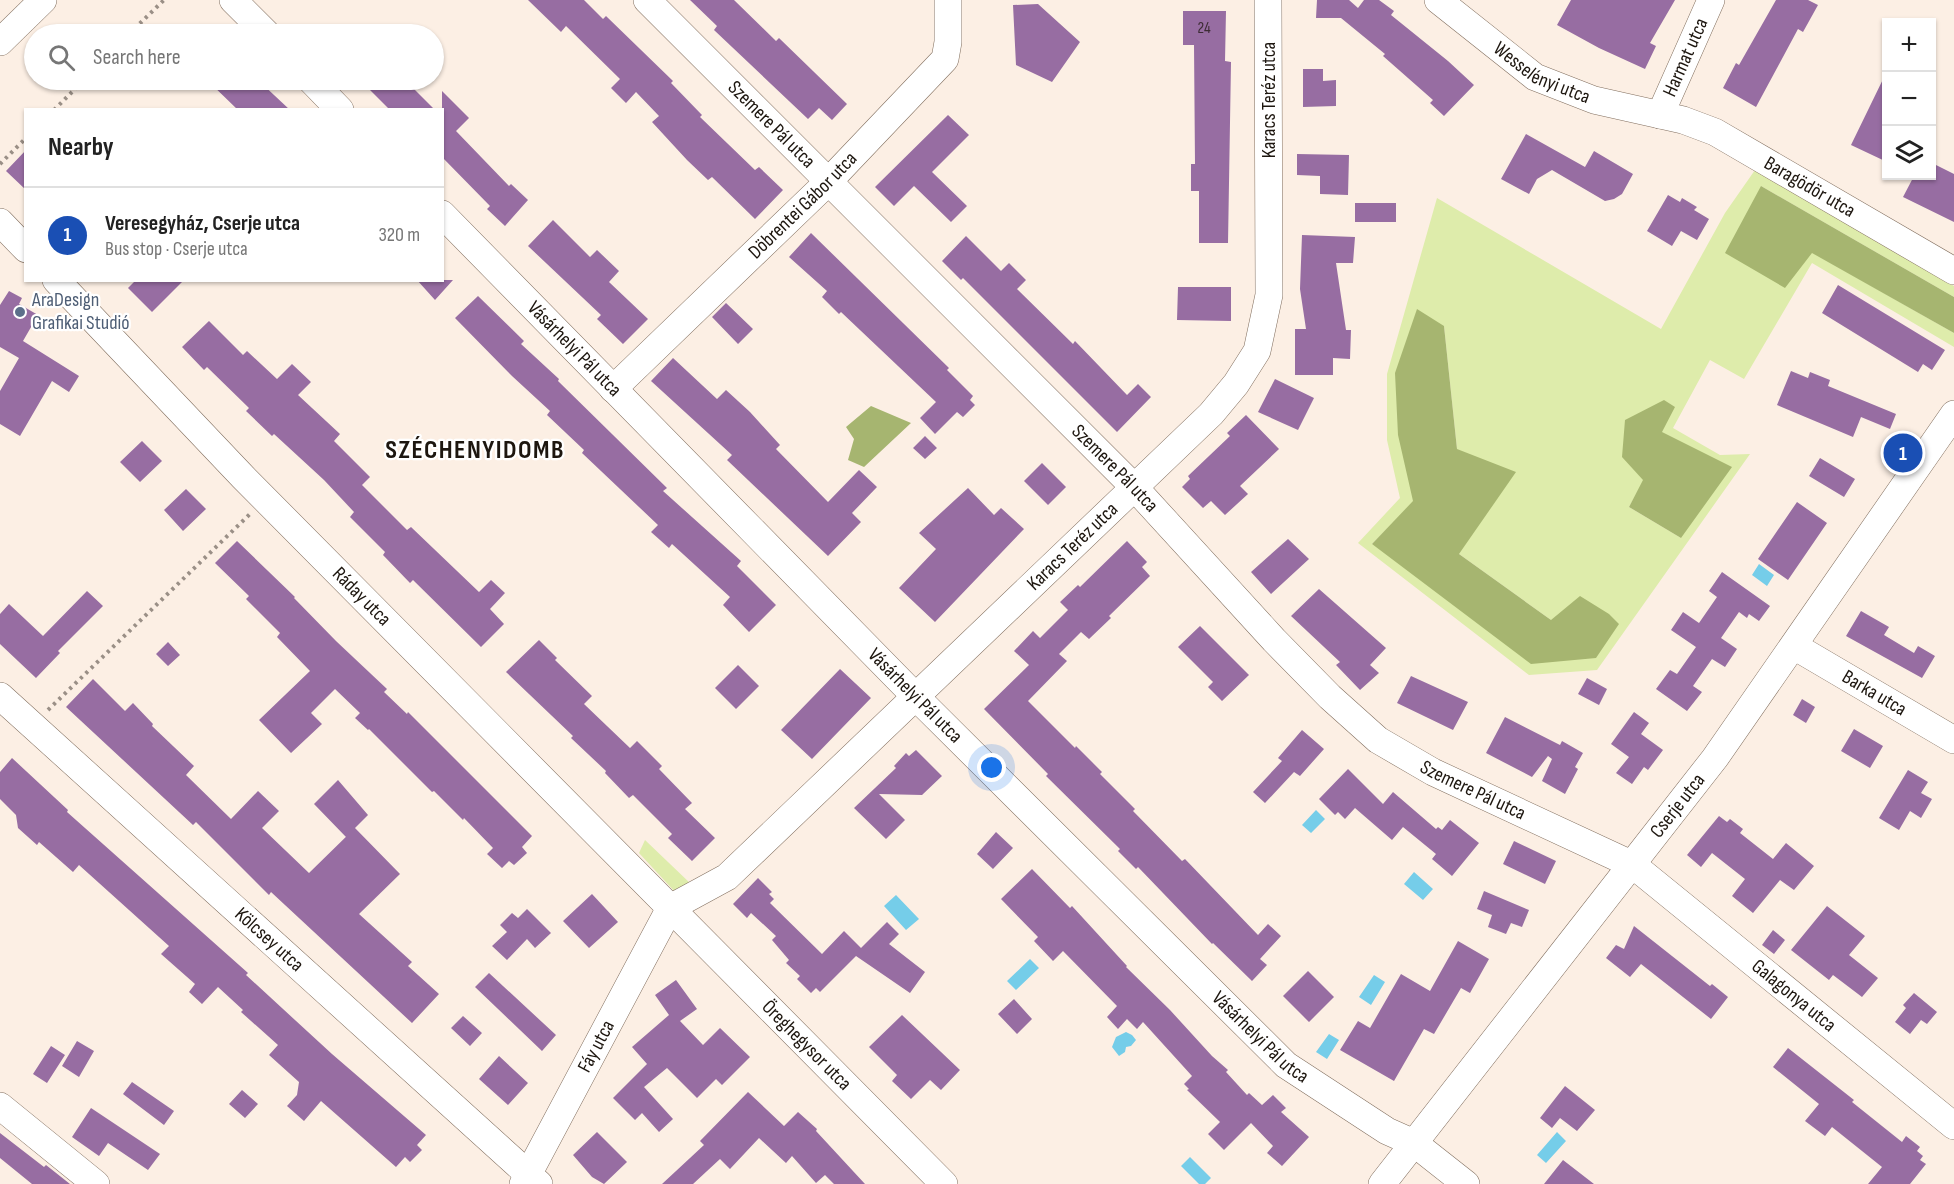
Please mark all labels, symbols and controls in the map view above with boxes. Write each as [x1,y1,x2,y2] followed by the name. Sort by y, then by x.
[1658,14,1713,100] street label: Harmat utca
[1882,18,1936,180] map controls
[1882,18,1936,72] button: +
[1197,19,1211,38] house number: 24
[24,24,444,90] search box
[1489,37,1593,109] street label: Wesselényi utca
[45,41,78,74] icon: search
[1257,42,1281,158] street label: Karacs Teréz utca
[93,44,180,71] text: Search here
[1882,72,1936,126] button: −
[723,76,820,173] street label: Szemere Pál utca
[1882,126,1936,180] button: layers
[48,132,114,163] text: Nearby
[744,147,862,264] street label: Döbrentei Gábor utca
[1760,151,1859,223] street label: Baragödör utca
[105,210,300,237] text: Veresegyház, Cserje utca
[64,223,71,247] text: 1
[378,223,420,247] text: 320 m
[105,237,248,261] text: Bus stop · Cserje utca
[31,288,130,335] place label: AraDesign Grafikai Studió
[522,296,626,402] street label: Vásárhelyi Pál utca
[13,305,27,319] marker: AraDesign Grafikai Studió
[1066,419,1163,517] street label: Szemere Pál utca
[1884,430,1922,476] pin: 1
[385,435,565,466] district label: SZÉCHENYIDOMB
[1022,498,1123,595] street label: Karacs Teréz utca
[327,562,396,631] street label: Ráday utca
[863,643,967,748] street label: Vásárhelyi Pál utca
[1838,665,1911,721] street label: Barka utca
[977,753,1006,782] your location
[1416,755,1529,825] street label: Szemere Pál utca
[1645,769,1710,843] street label: Cserje utca
[230,902,308,977] street label: Kölcsey utca
[1747,954,1841,1037] street label: Galagonya utca
[1207,986,1313,1088] street label: Vásárhelyi Pál utca
[757,995,856,1096] street label: Öreghegysor utca
[573,1016,620,1076] street label: Fáy utca

